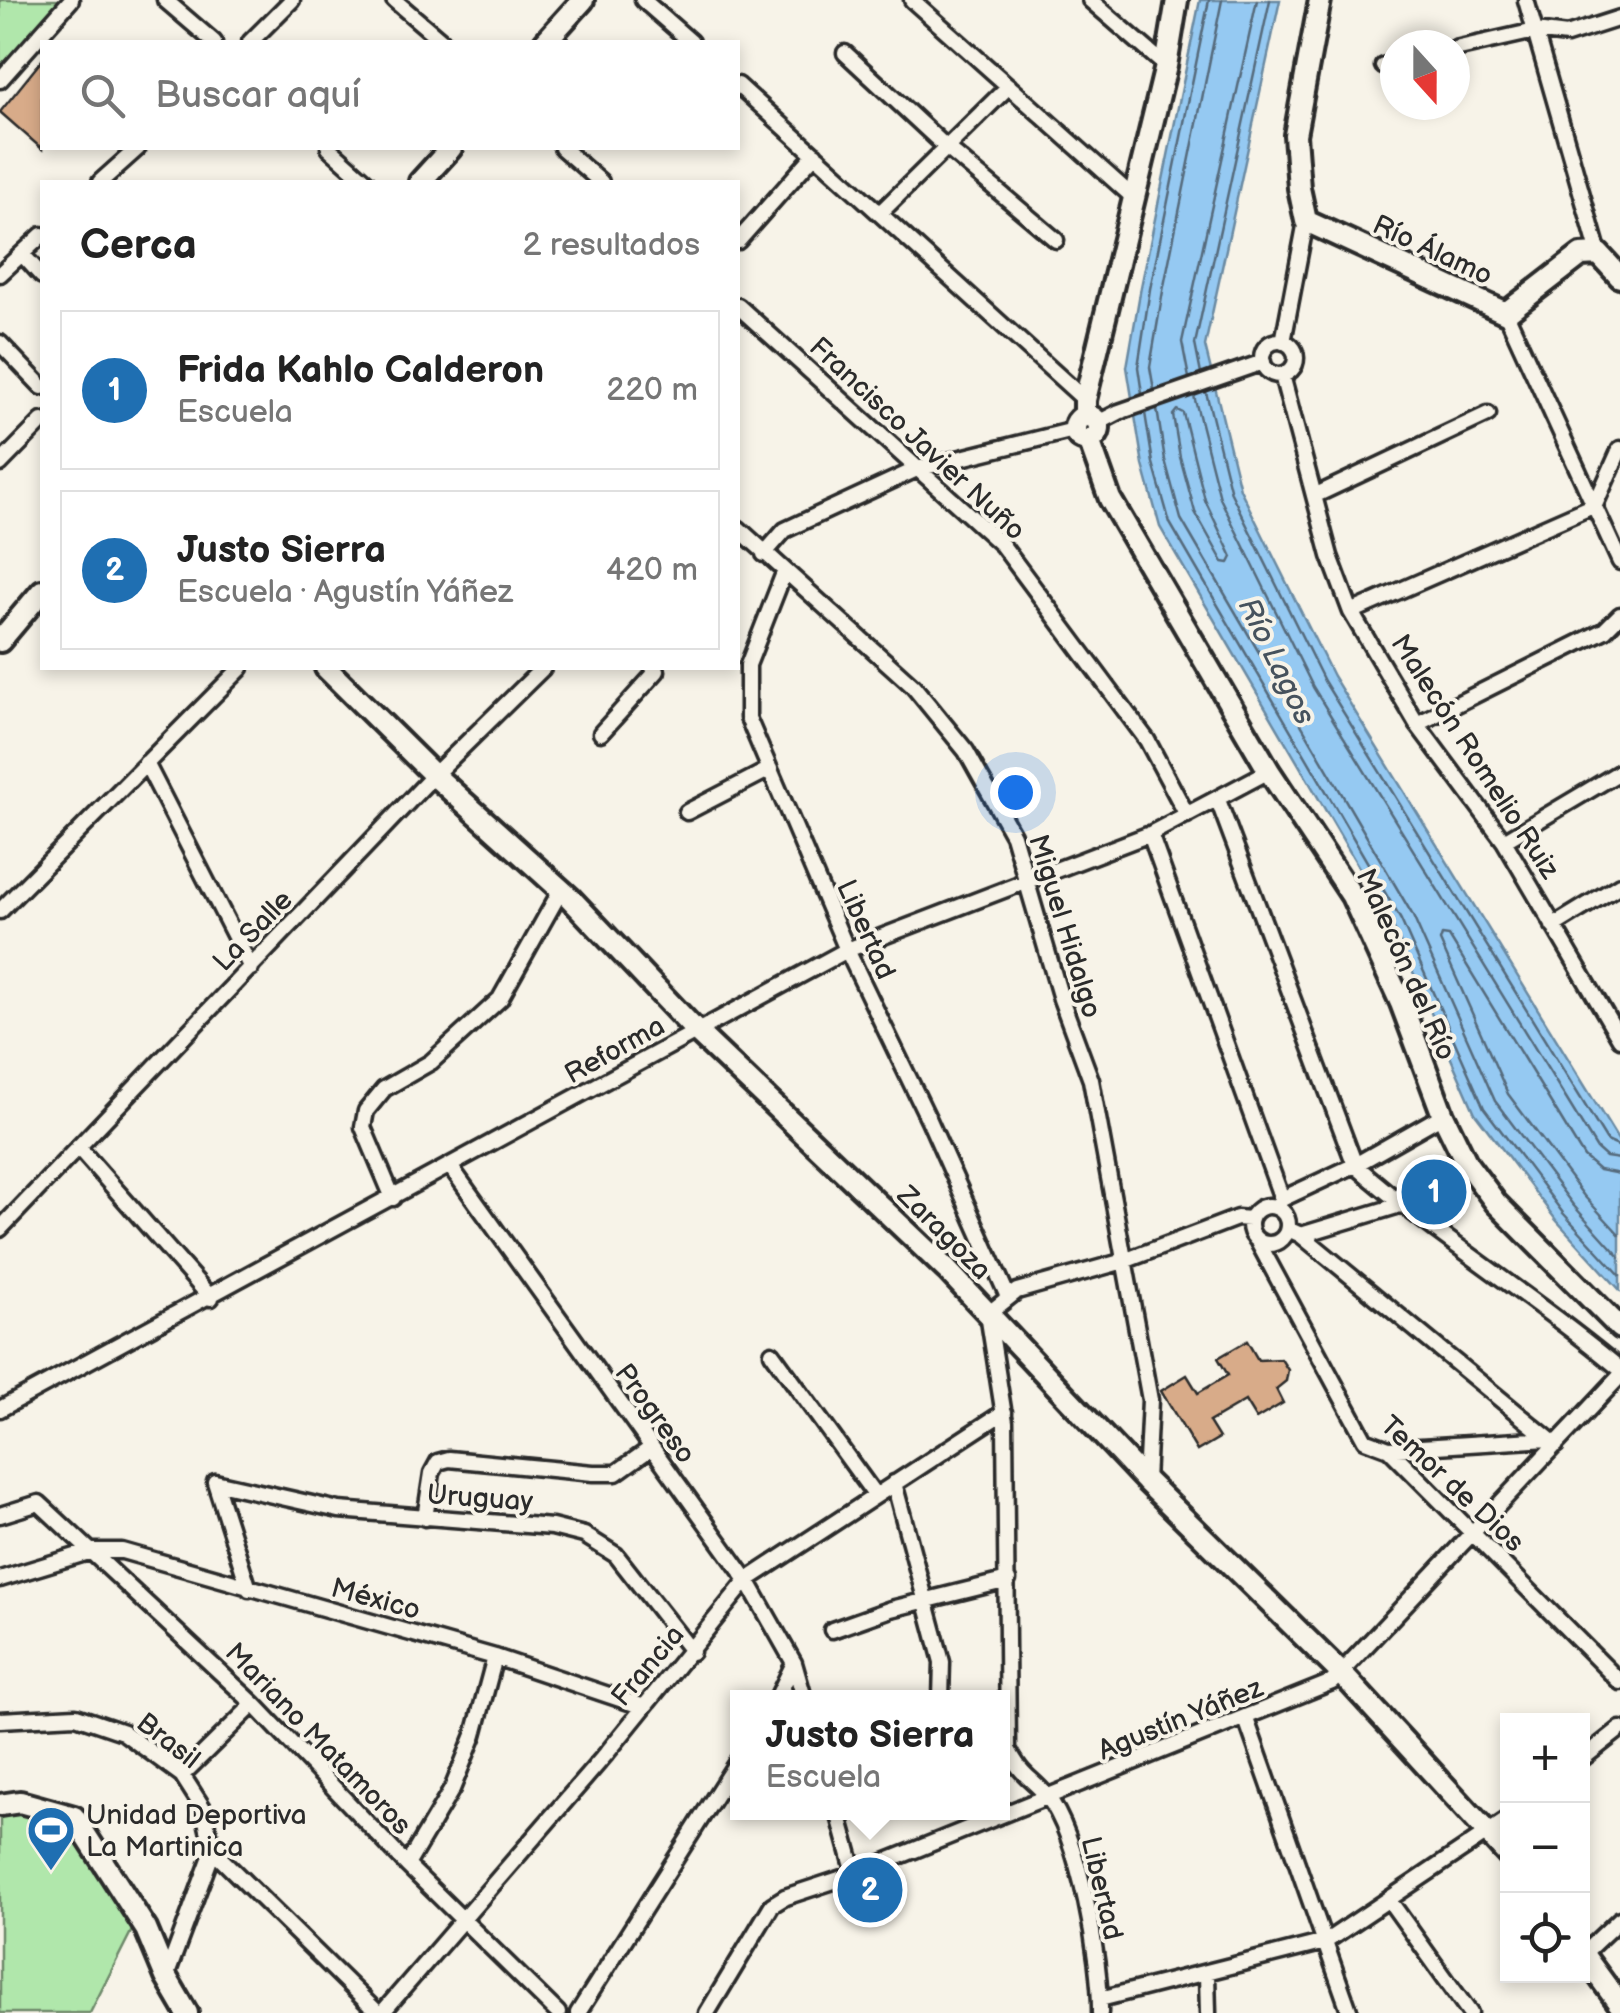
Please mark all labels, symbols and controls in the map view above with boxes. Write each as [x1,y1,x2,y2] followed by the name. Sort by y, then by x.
[1380,30,1470,120] north arrow
[40,40,740,150] search box
[75,68,130,123] icon: search
[155,73,361,118] text: Buscar aquí
[1367,207,1498,292] street label: Río Álamo
[80,220,197,271] text: Cerca
[522,226,700,265] text: 2 resultados
[802,331,1032,548] street label: Francisco Javier Nuño
[177,348,544,393] text: Frida Kahlo Calderon
[108,371,121,410] text: 1
[606,371,698,410] text: 220 m
[177,393,293,432] text: Escuela
[177,528,386,573] text: Justo Sierra
[105,551,124,590] text: 2
[606,551,698,590] text: 420 m
[177,573,513,612] text: Escuela · Agustín Yáñez
[1230,592,1322,731] water label: Río Lagos
[1384,629,1566,885] street label: Malecón Romelio Ruiz
[990,767,1041,818] your location
[1021,831,1108,1022] street label: Miguel Hidalgo
[1349,864,1463,1065] street label: Malecón del Río
[829,875,902,984] street label: Libertad
[207,884,300,978] street label: La Salle
[559,1009,670,1091] street label: Reforma
[1402,1154,1466,1230] pin: 1
[889,1179,998,1287] street label: Zaragoza
[608,1358,702,1470] street label: Progreso
[1373,1409,1531,1559] street label: Temor de Dios
[426,1478,534,1519] street label: Uruguay
[327,1572,424,1627] street label: México
[605,1619,691,1713] street label: Francia
[218,1636,418,1842] street label: Mariano Matamoros
[1093,1671,1268,1767] street label: Agustín Yáñez
[730,1690,1010,1820] popup
[130,1706,206,1776] street label: Brasil
[765,1713,975,1758] text: Justo Sierra
[1500,1713,1590,1983] map controls
[1500,1713,1590,1803] button: +
[765,1758,881,1797] text: Escuela
[86,1799,307,1864] place label: Unidad Deportiva La Martinica
[1500,1803,1590,1893] button: −
[25,1804,77,1872] sports icon: Unidad Deportiva La Martinica
[1074,1833,1129,1943] street label: Libertad
[838,1852,902,1928] pin: 2
[1500,1893,1590,1983] button: locate

